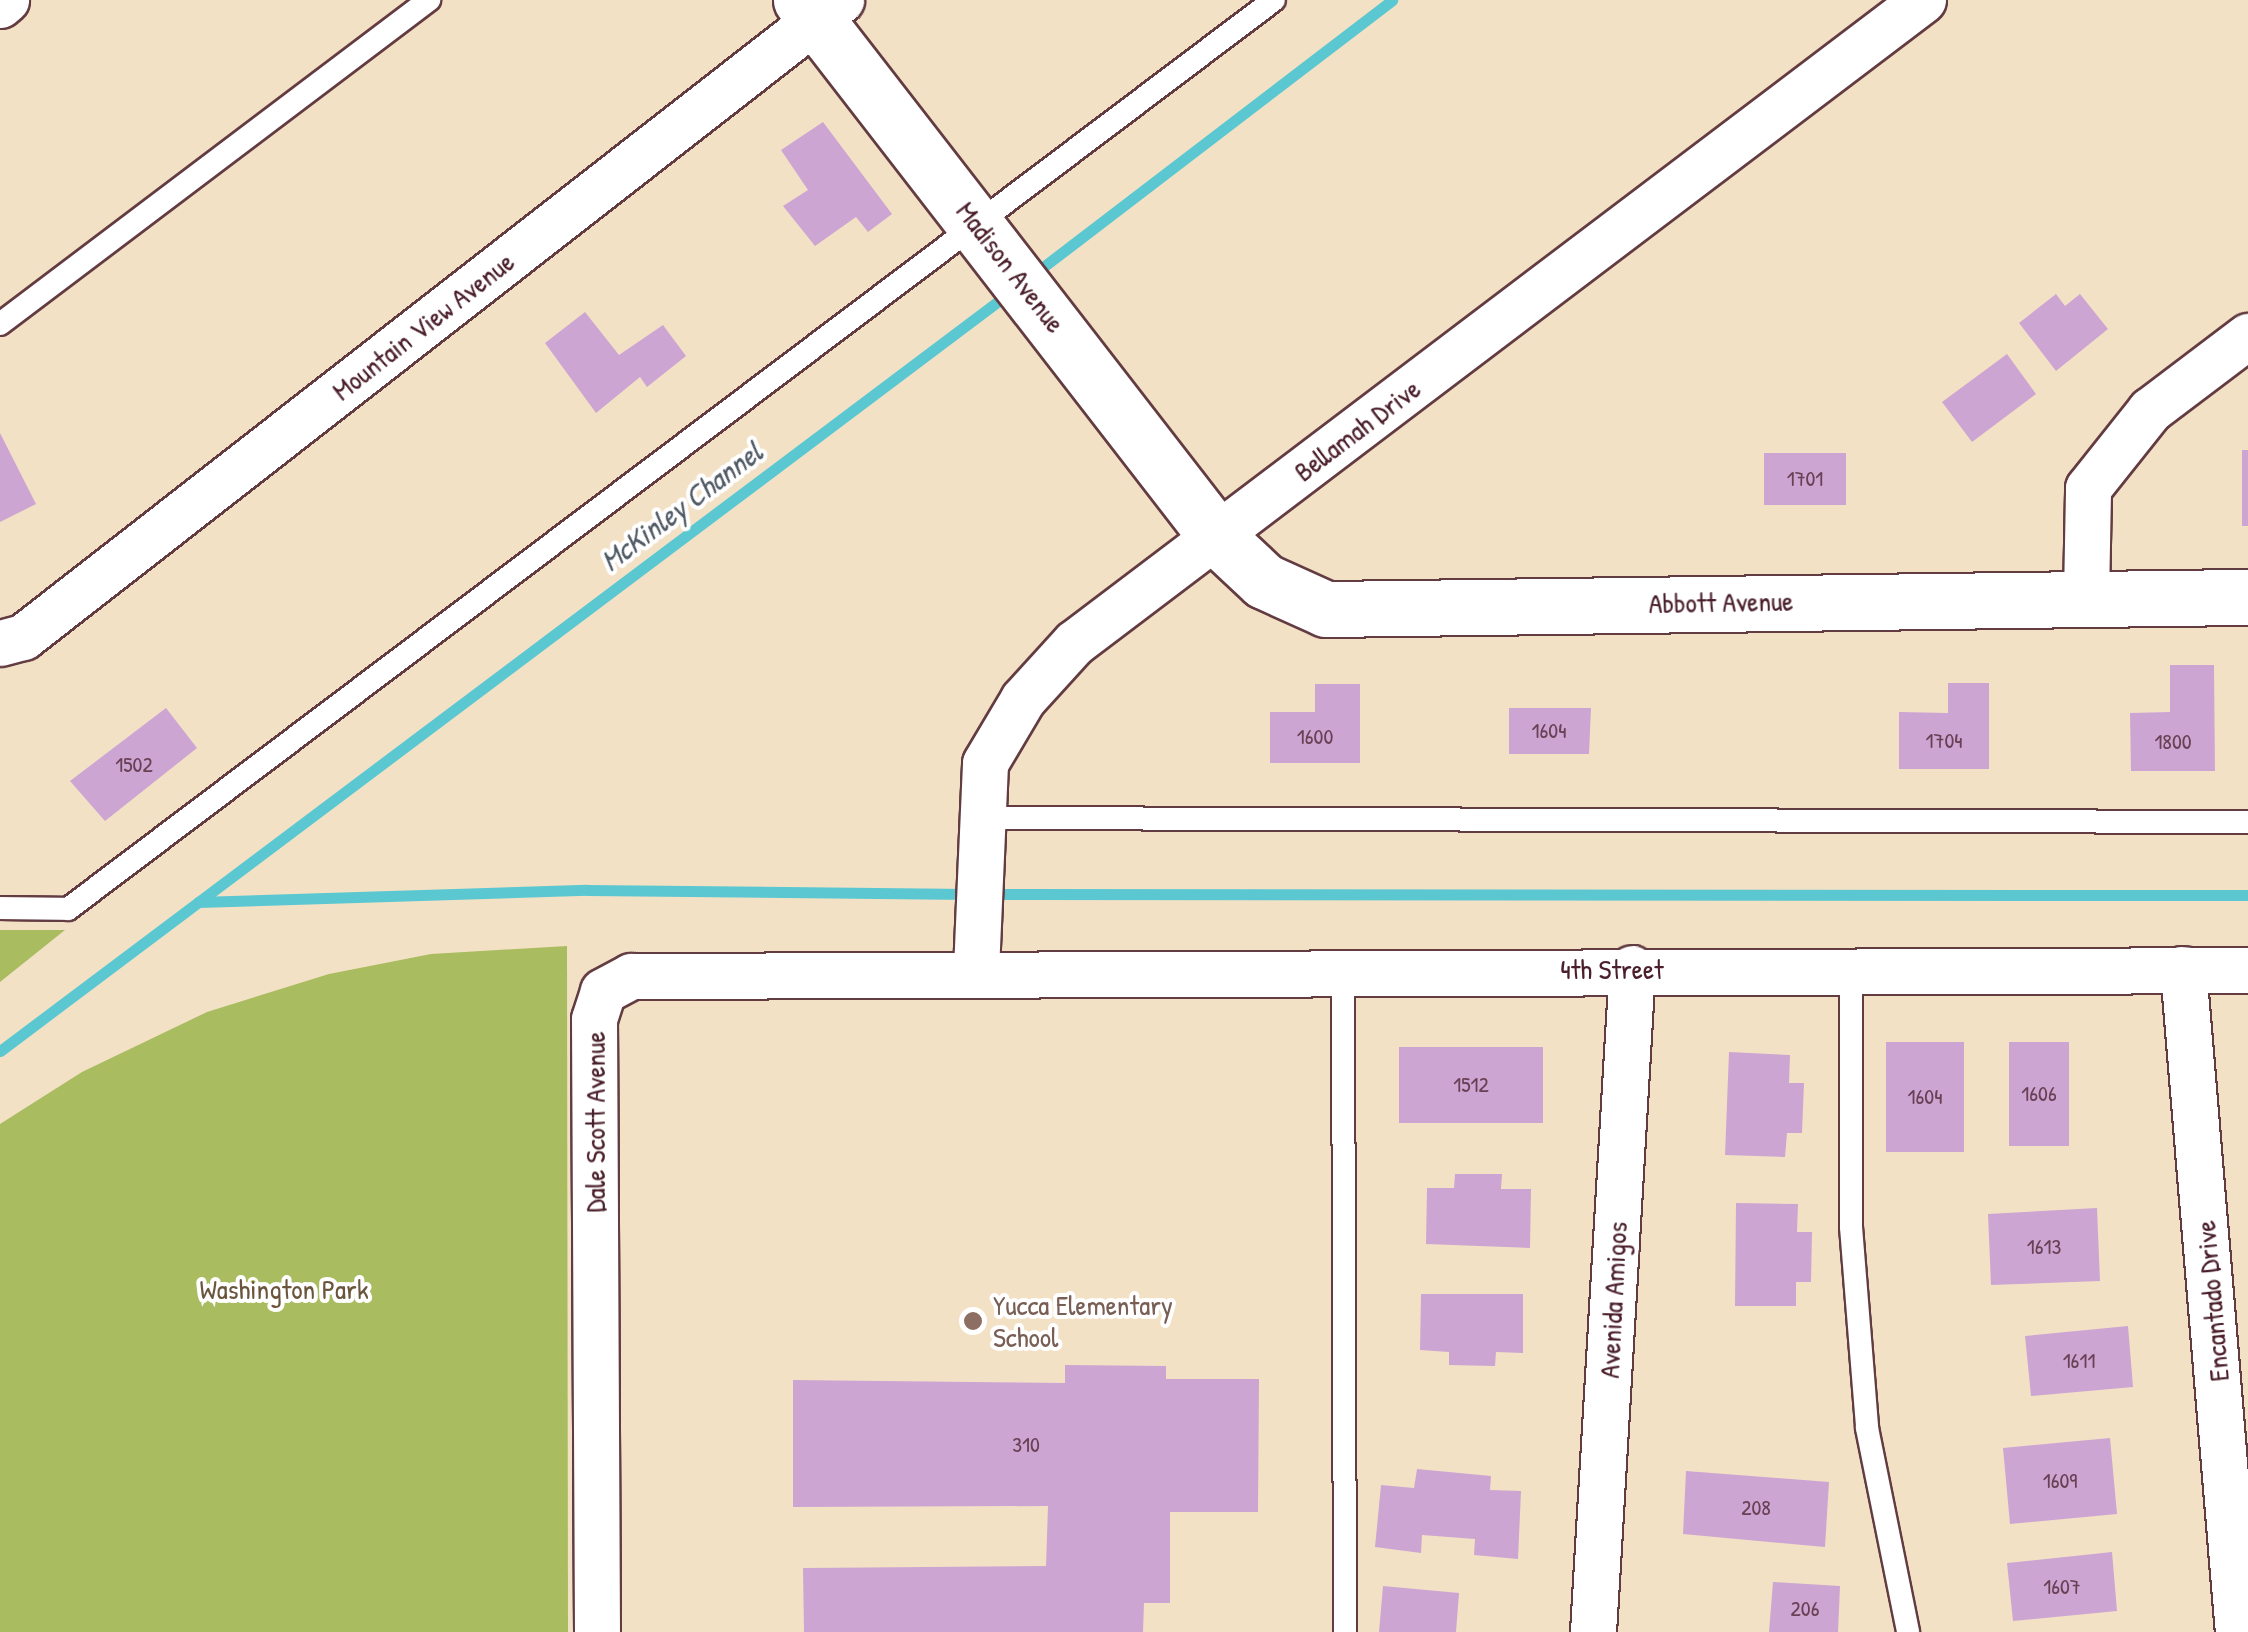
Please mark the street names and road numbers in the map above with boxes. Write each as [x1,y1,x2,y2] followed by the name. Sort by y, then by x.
[949,195,1073,339] street label: Madison Avenue
[325,245,521,407] street label: Mountain View Avenue
[1287,372,1427,488] street label: Bellamah Drive
[1648,584,1794,620] street label: Abbott Avenue
[1560,952,1664,986] street label: 4th Street
[578,1031,612,1213] street label: Dale Scott Avenue
[2188,1219,2236,1383] street label: Encantado Drive
[1592,1221,1634,1379] street label: Avenida Amigos

